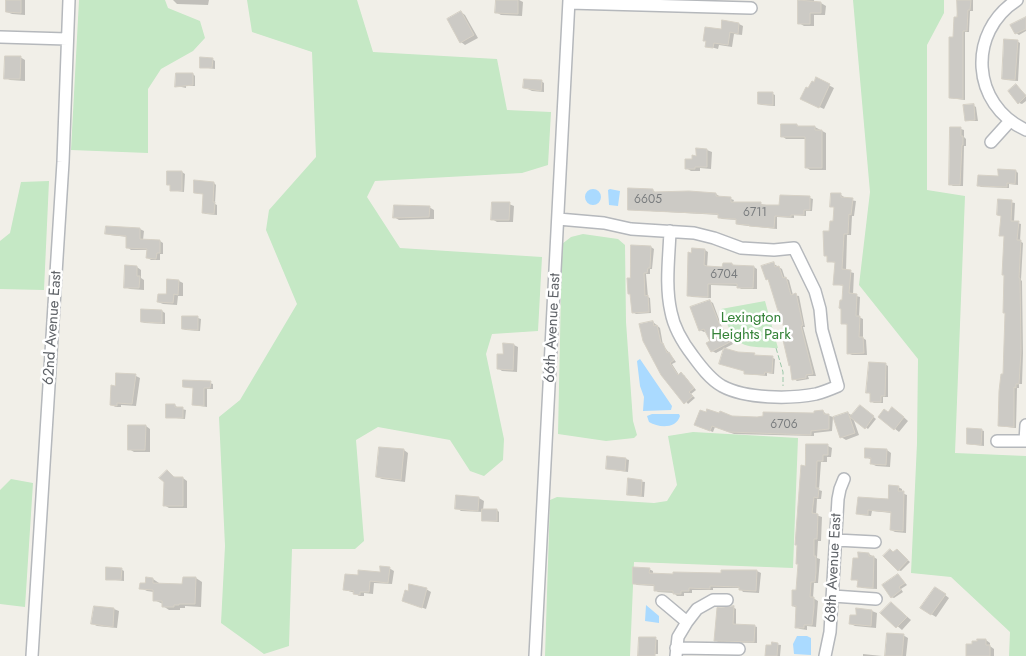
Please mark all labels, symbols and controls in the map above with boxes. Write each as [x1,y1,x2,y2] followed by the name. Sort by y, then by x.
[634,193,662,207] house number: 6605
[743,206,767,220] house number: 6711
[710,268,738,282] house number: 6704
[40,270,66,386] street label: 62nd Avenue East
[541,273,565,383] street label: 66th Avenue East
[711,309,791,344] park label: Lexington Heights Park
[770,418,798,432] house number: 6706
[822,513,846,623] street label: 68th Avenue East

